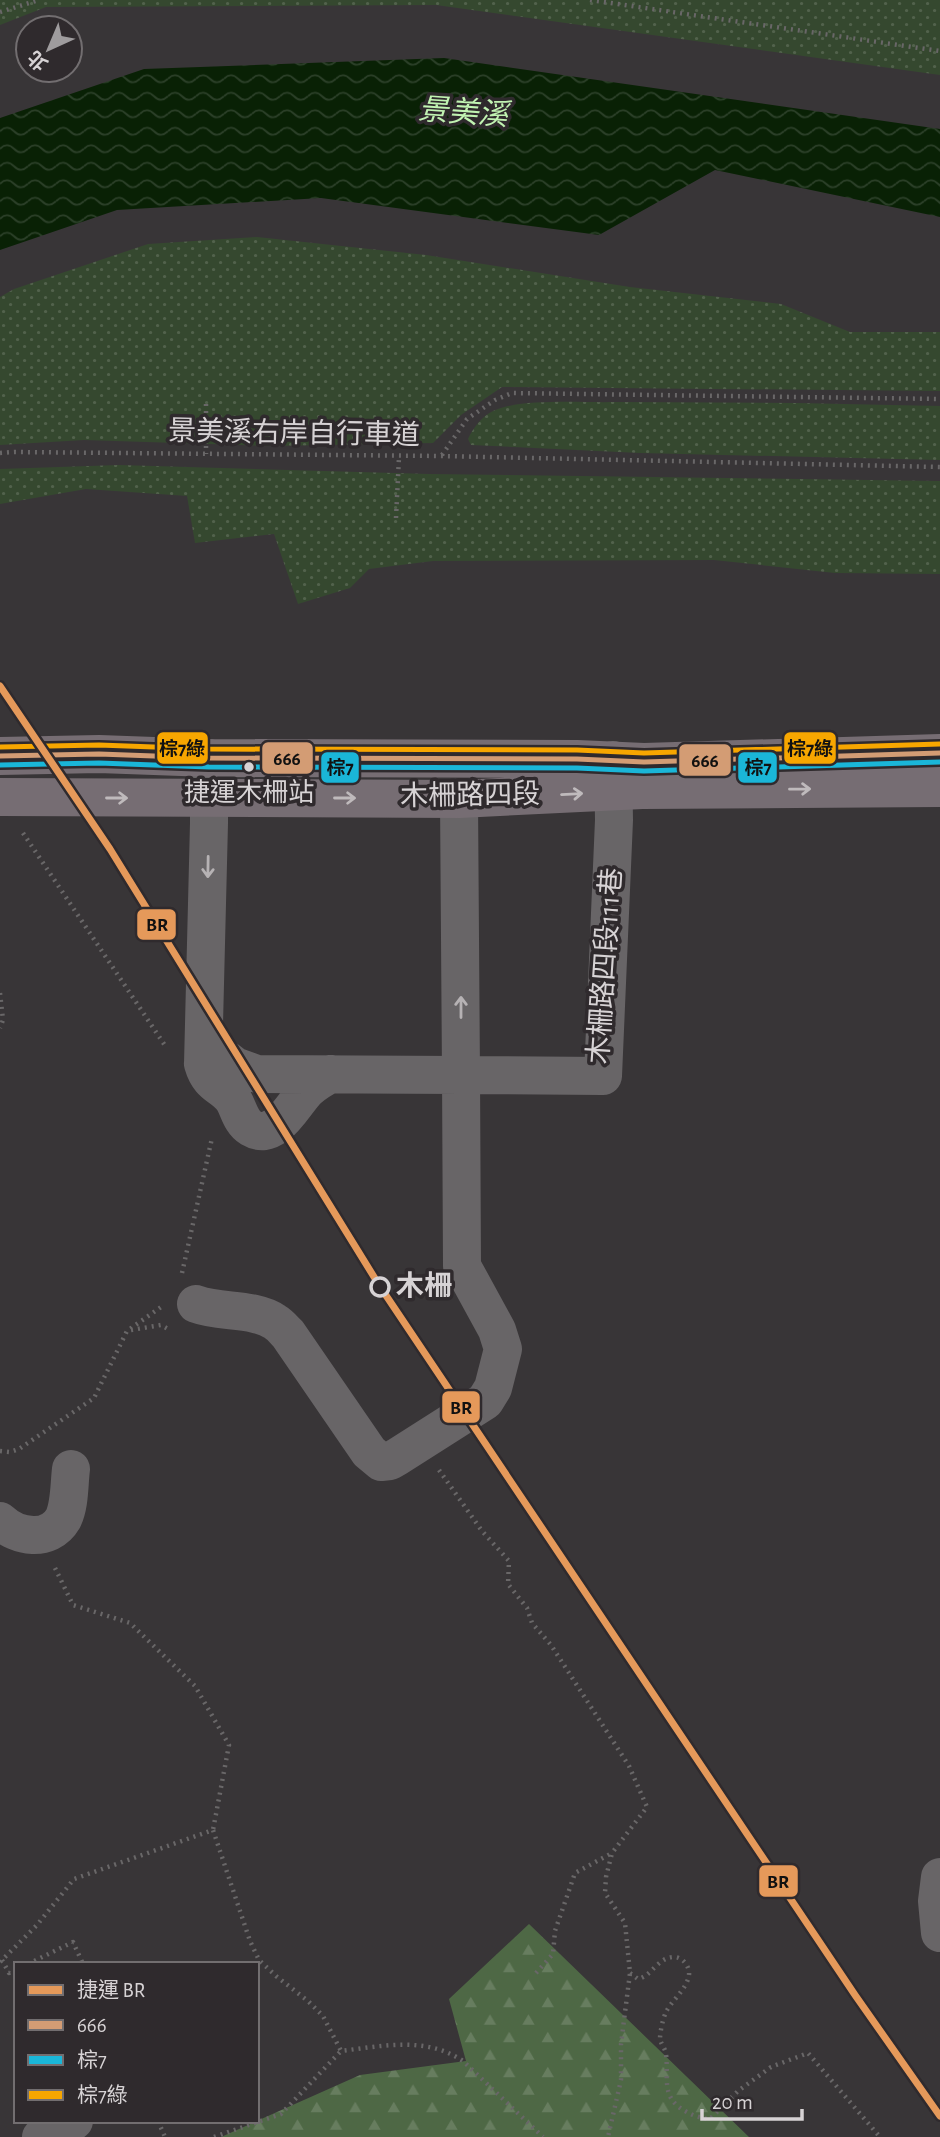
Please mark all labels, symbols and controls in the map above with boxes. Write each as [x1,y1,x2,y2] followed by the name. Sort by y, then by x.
[14,14,84,84] north arrow
[24,47,52,74] text: 北
[417,93,513,131] water label: 景美溪
[168,416,420,450] street label: 景美溪右岸自行車道
[156,731,209,765] line badge: 棕7綠
[783,731,837,765] line badge: 棕7綠
[159,738,205,759] text: 棕7綠
[787,738,833,759] text: 棕7綠
[261,741,314,775] line badge: 666
[678,743,732,777] line badge: 666
[273,750,301,769] text: 666
[320,751,360,784] line badge: 棕7
[737,751,778,784] line badge: 棕7
[691,752,719,771] text: 666
[326,757,354,778] text: 棕7
[744,757,772,778] text: 棕7
[242,760,256,774] marker: 捷運木柵站
[184,778,314,806] place label: 捷運木柵站
[400,779,540,811] street label: 木柵路四段
[788,782,811,796] one-way arrow
[560,787,583,800] one-way arrow
[105,791,128,805] one-way arrow
[333,791,356,805] one-way arrow
[201,855,215,878] one-way arrow
[583,867,627,1065] street label: 木柵路四段111巷
[136,908,177,941] line badge: BR
[146,916,168,935] text: BR
[454,996,467,1019] one-way arrow
[396,1271,452,1301] place label: 木柵
[370,1277,390,1297] marker: 木柵
[441,1390,481,1424] line badge: BR
[450,1399,472,1418] text: BR
[758,1864,799,1898] line badge: BR
[767,1873,789,1892] text: BR
[14,1962,259,2123] legend
[77,1979,145,2001] text: 捷運 BR
[77,2015,107,2036] text: 666
[77,2049,107,2071] text: 棕7
[702,2078,802,2122] scale bar
[77,2084,128,2106] text: 棕7綠
[712,2092,753,2113] text: 20 m

